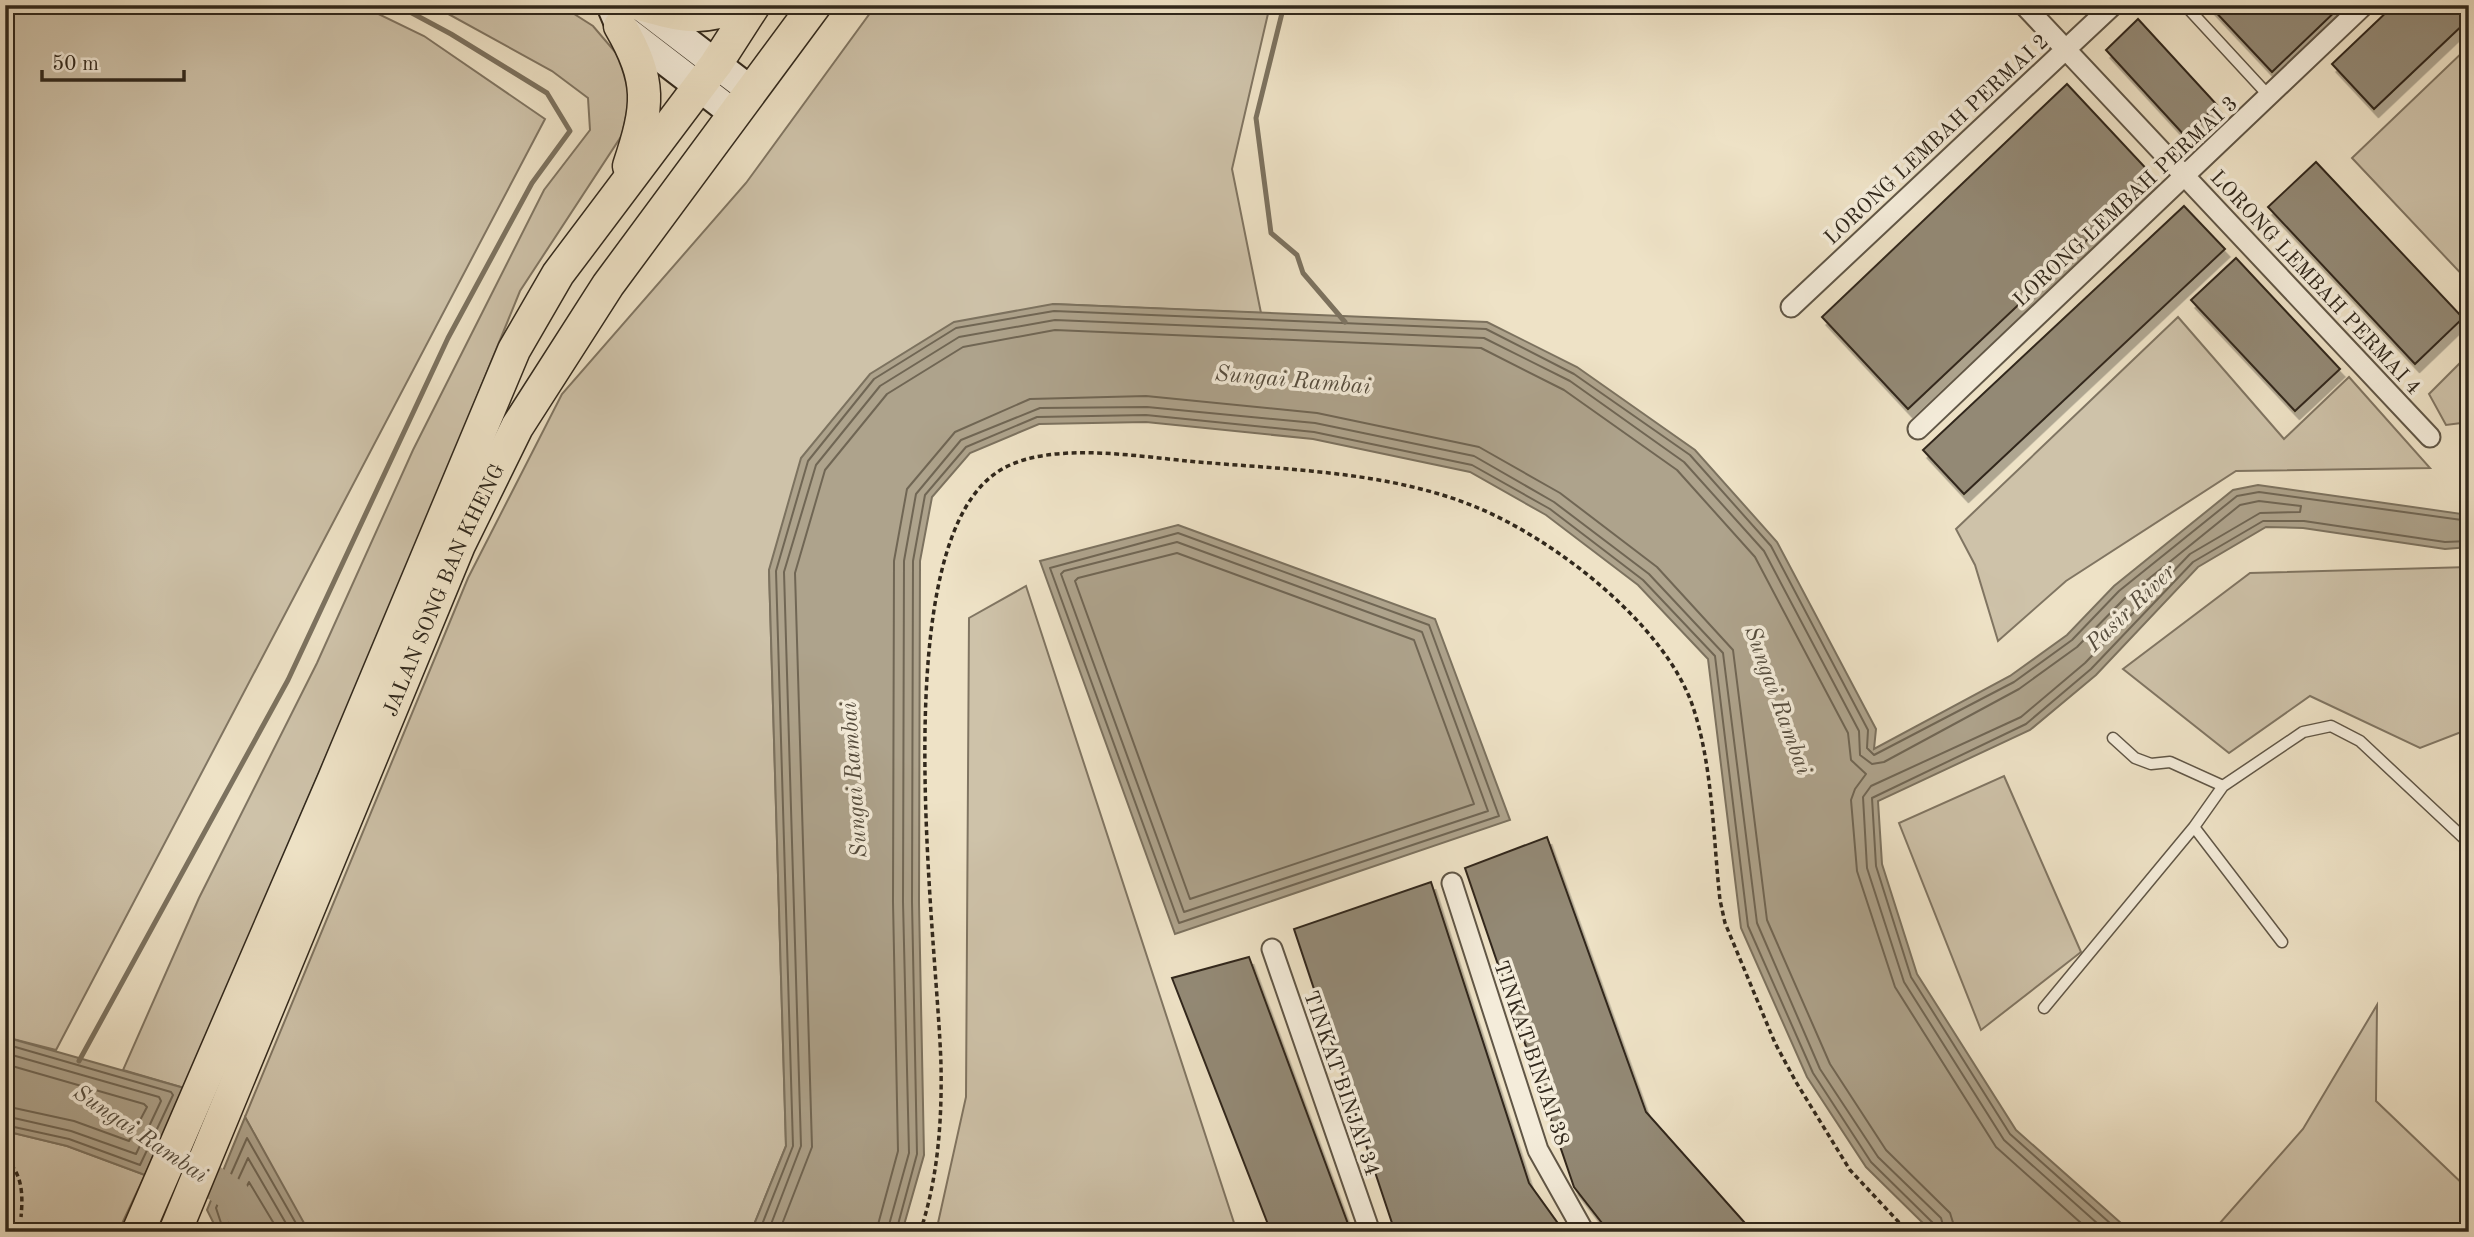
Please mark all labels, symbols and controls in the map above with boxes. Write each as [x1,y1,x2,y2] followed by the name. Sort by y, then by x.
[1821,31,2053,249] street label: LORONG LEMBAH PERMAI 2
[42,38,184,82] scale bar
[52,54,99,75] text: 50 m
[2010,93,2242,311] street label: LORONG LEMBAH PERMAI 3
[2206,167,2424,399] street label: LORONG LEMBAH PERMAI 4
[1214,362,1372,400] water label: Sungai Rambai
[380,461,509,720] street label: JALAN SONG BAN KHENG
[2081,559,2181,657] water label: Pasir River
[1739,623,1815,779] water label: Sungai Rambai
[838,701,872,859] water label: Sungai Rambai
[1489,958,1572,1149] street label: TINKAT BINJAI 38
[1299,988,1382,1179] street label: TINKAT BINJAI 34
[68,1081,212,1189] water label: Sungai Rambai

